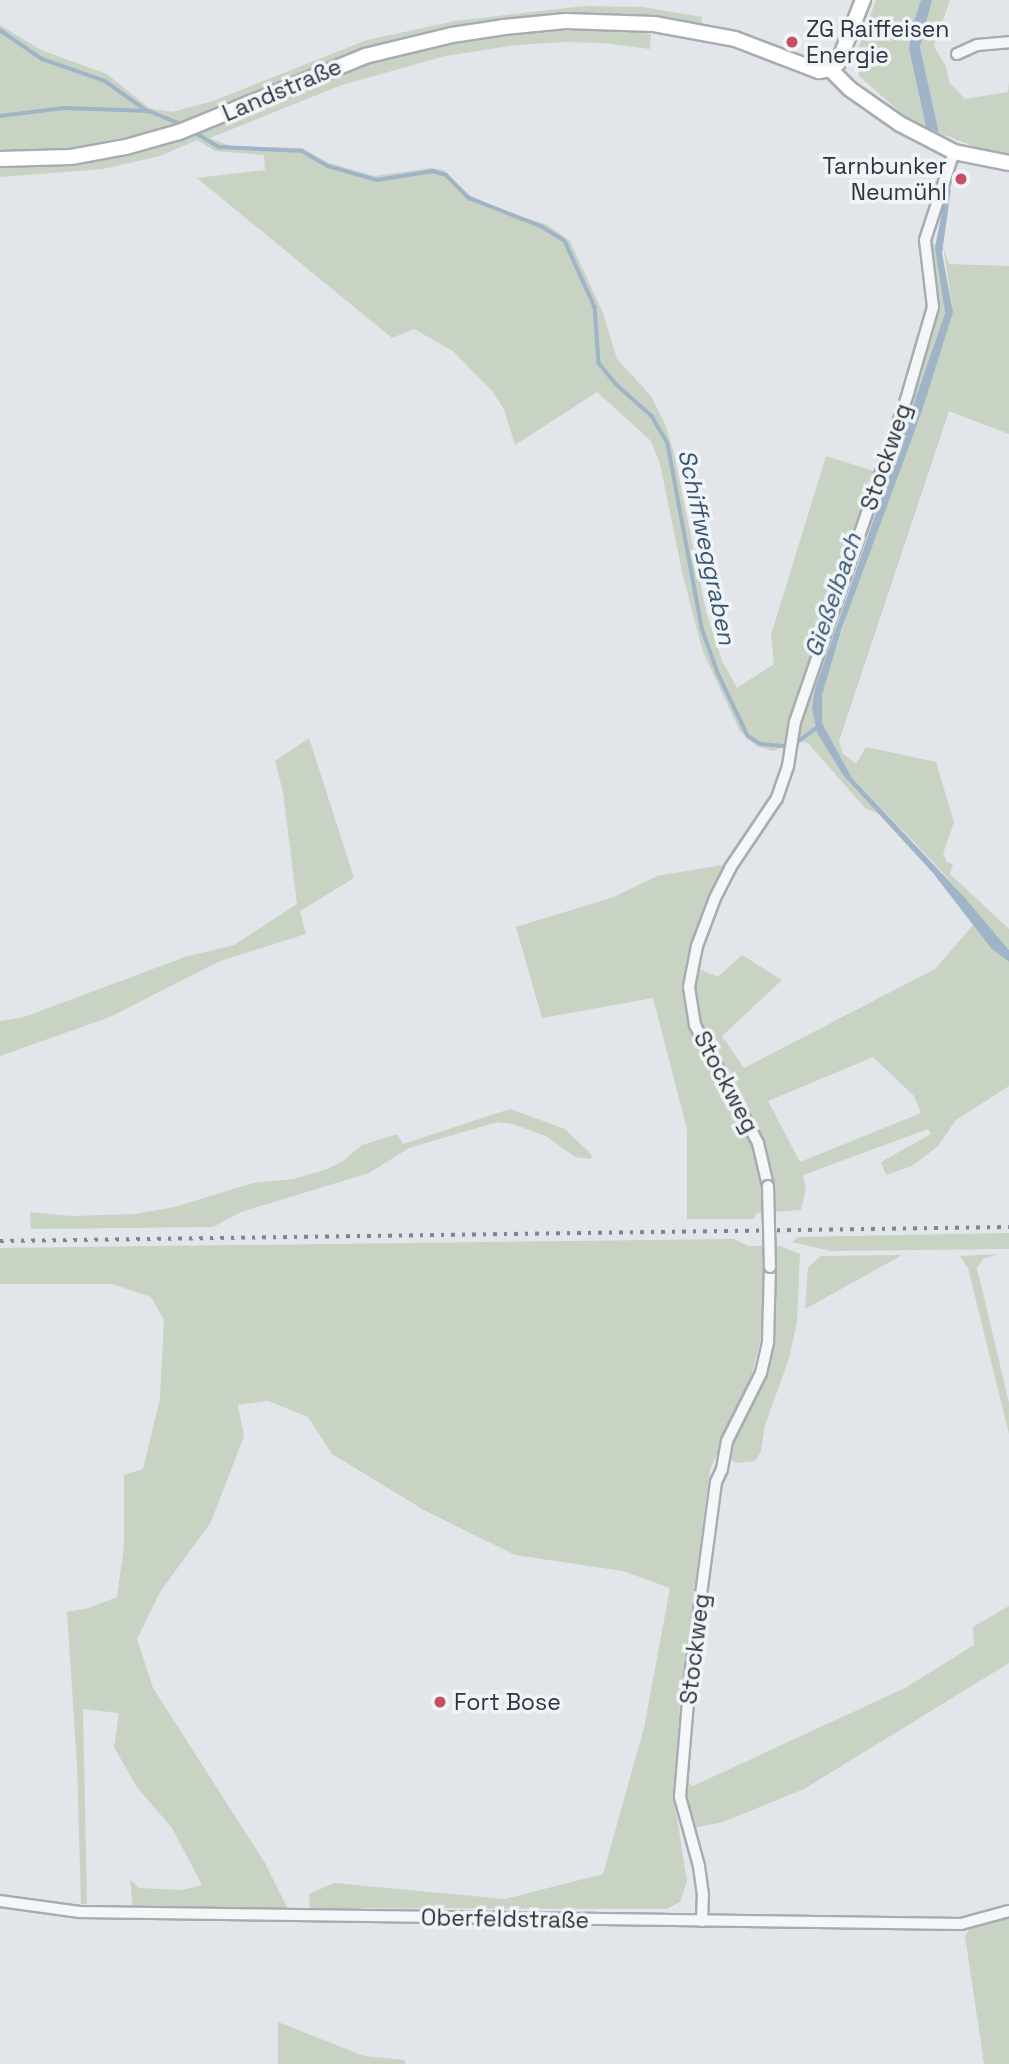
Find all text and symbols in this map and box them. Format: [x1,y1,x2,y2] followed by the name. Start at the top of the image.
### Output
[806,15,949,69] place label: ZG Raiffeisen Energie
[784,34,800,50] marker: ZG Raiffeisen Energie
[218,53,346,127] street label: Landstraße
[822,152,947,206] place label: Tarnbunker Neumühl
[953,171,969,187] marker: Tarnbunker Neumühl
[855,400,917,514] street label: Stockweg
[672,447,742,647] water label: Schiffweggraben
[798,529,868,661] water label: Gießelbach
[688,1026,764,1138] street label: Stockweg
[675,1592,715,1706] street label: Stockweg
[454,1688,561,1716] place label: Fort Bose
[432,1694,448,1710] marker: Fort Bose
[421,1904,589,1934] street label: Oberfeldstraße

